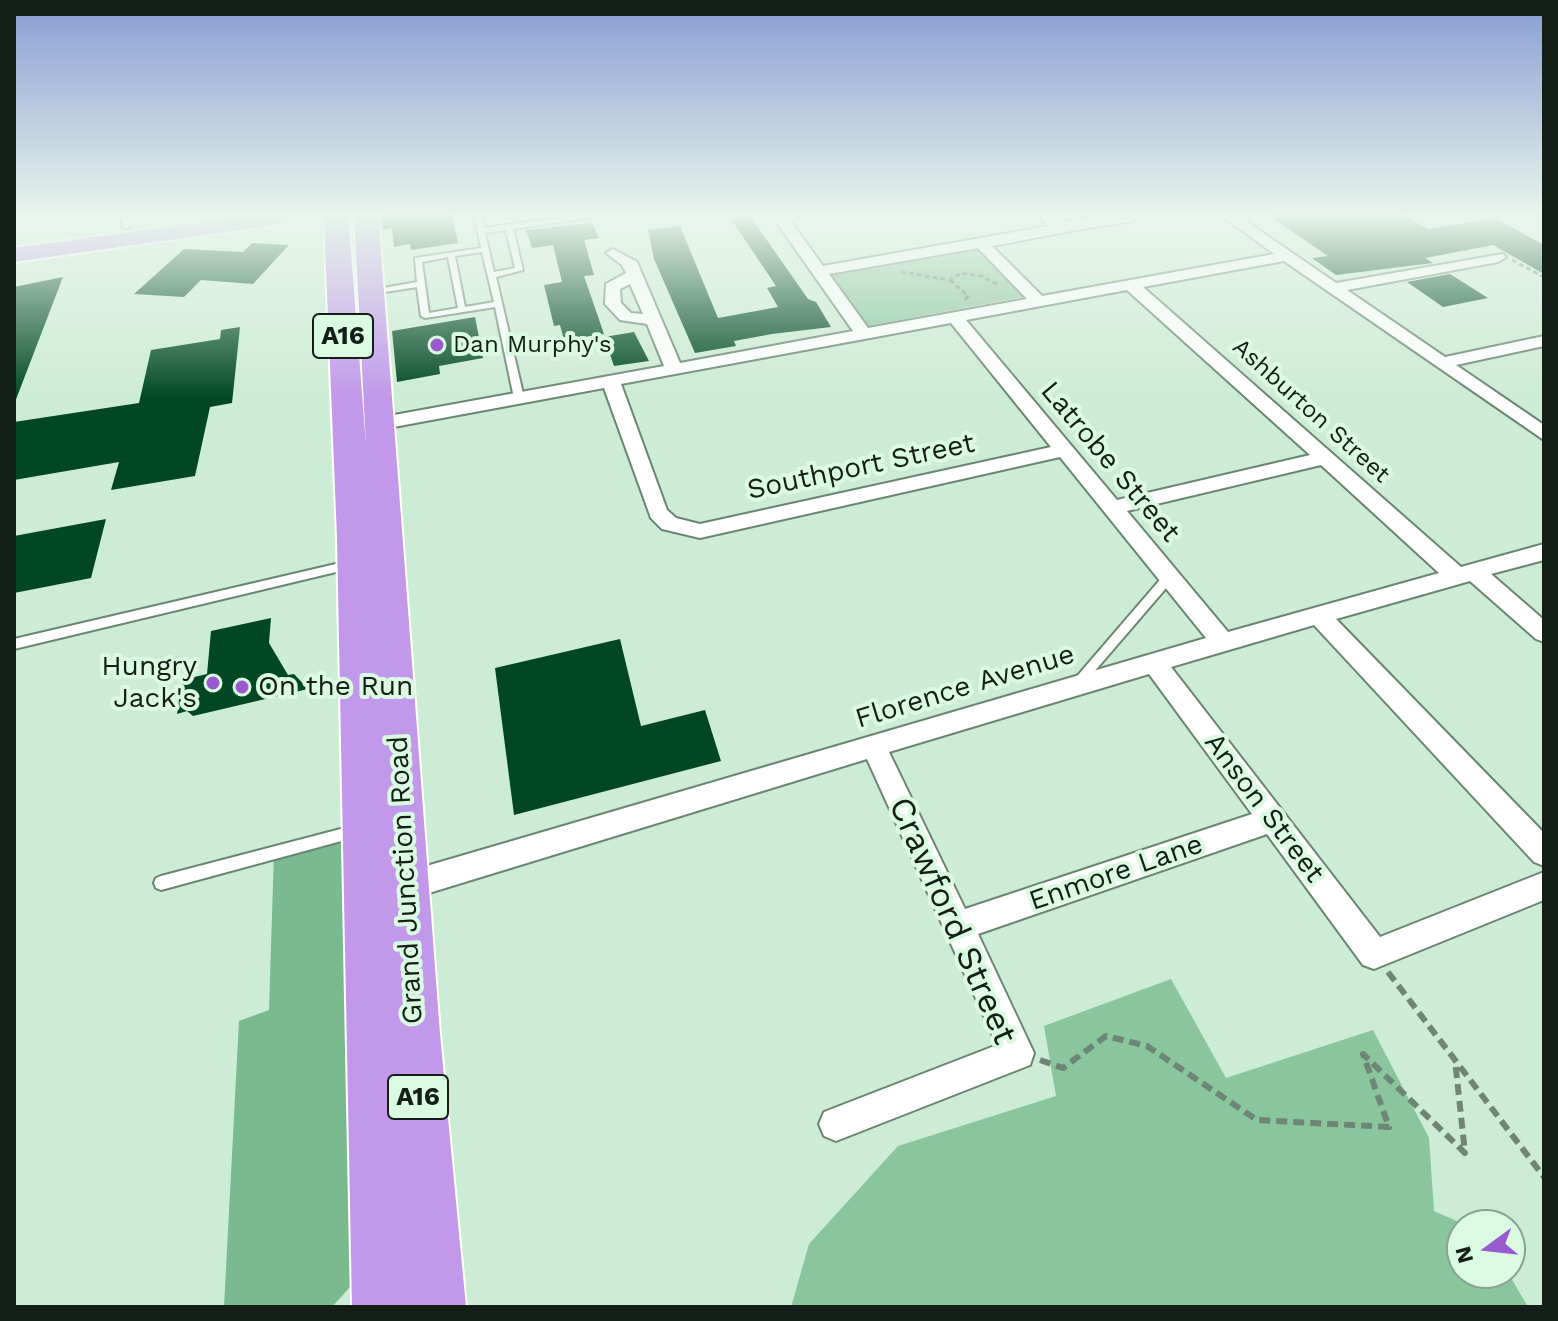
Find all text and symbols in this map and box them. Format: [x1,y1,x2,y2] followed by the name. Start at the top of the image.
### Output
[313,314,373,358] road number: A16
[453,331,612,359] place label: Dan Murphy's
[1226,333,1396,489] street label: Ashburton Street
[428,336,446,354] marker: Dan Murphy's
[1033,375,1187,549] street label: Latrobe Street
[744,426,978,508] street label: Southport Street
[851,638,1079,736] street label: Florence Avenue
[101,650,197,716] place label: Hungry Jack's
[258,670,413,704] place label: On the Run
[204,674,222,692] marker: Hungry Jack's
[233,678,251,696] marker: On the Run
[1197,727,1331,889] street label: Anson Street
[382,735,430,1025] street label: Grand Junction Road
[879,791,1025,1051] street label: Crawford Street
[1025,828,1207,918] street label: Enmore Lane
[388,1075,448,1119] road number: A16
[1446,1209,1526,1289] north arrow
[1450,1244,1478,1266] text: N

